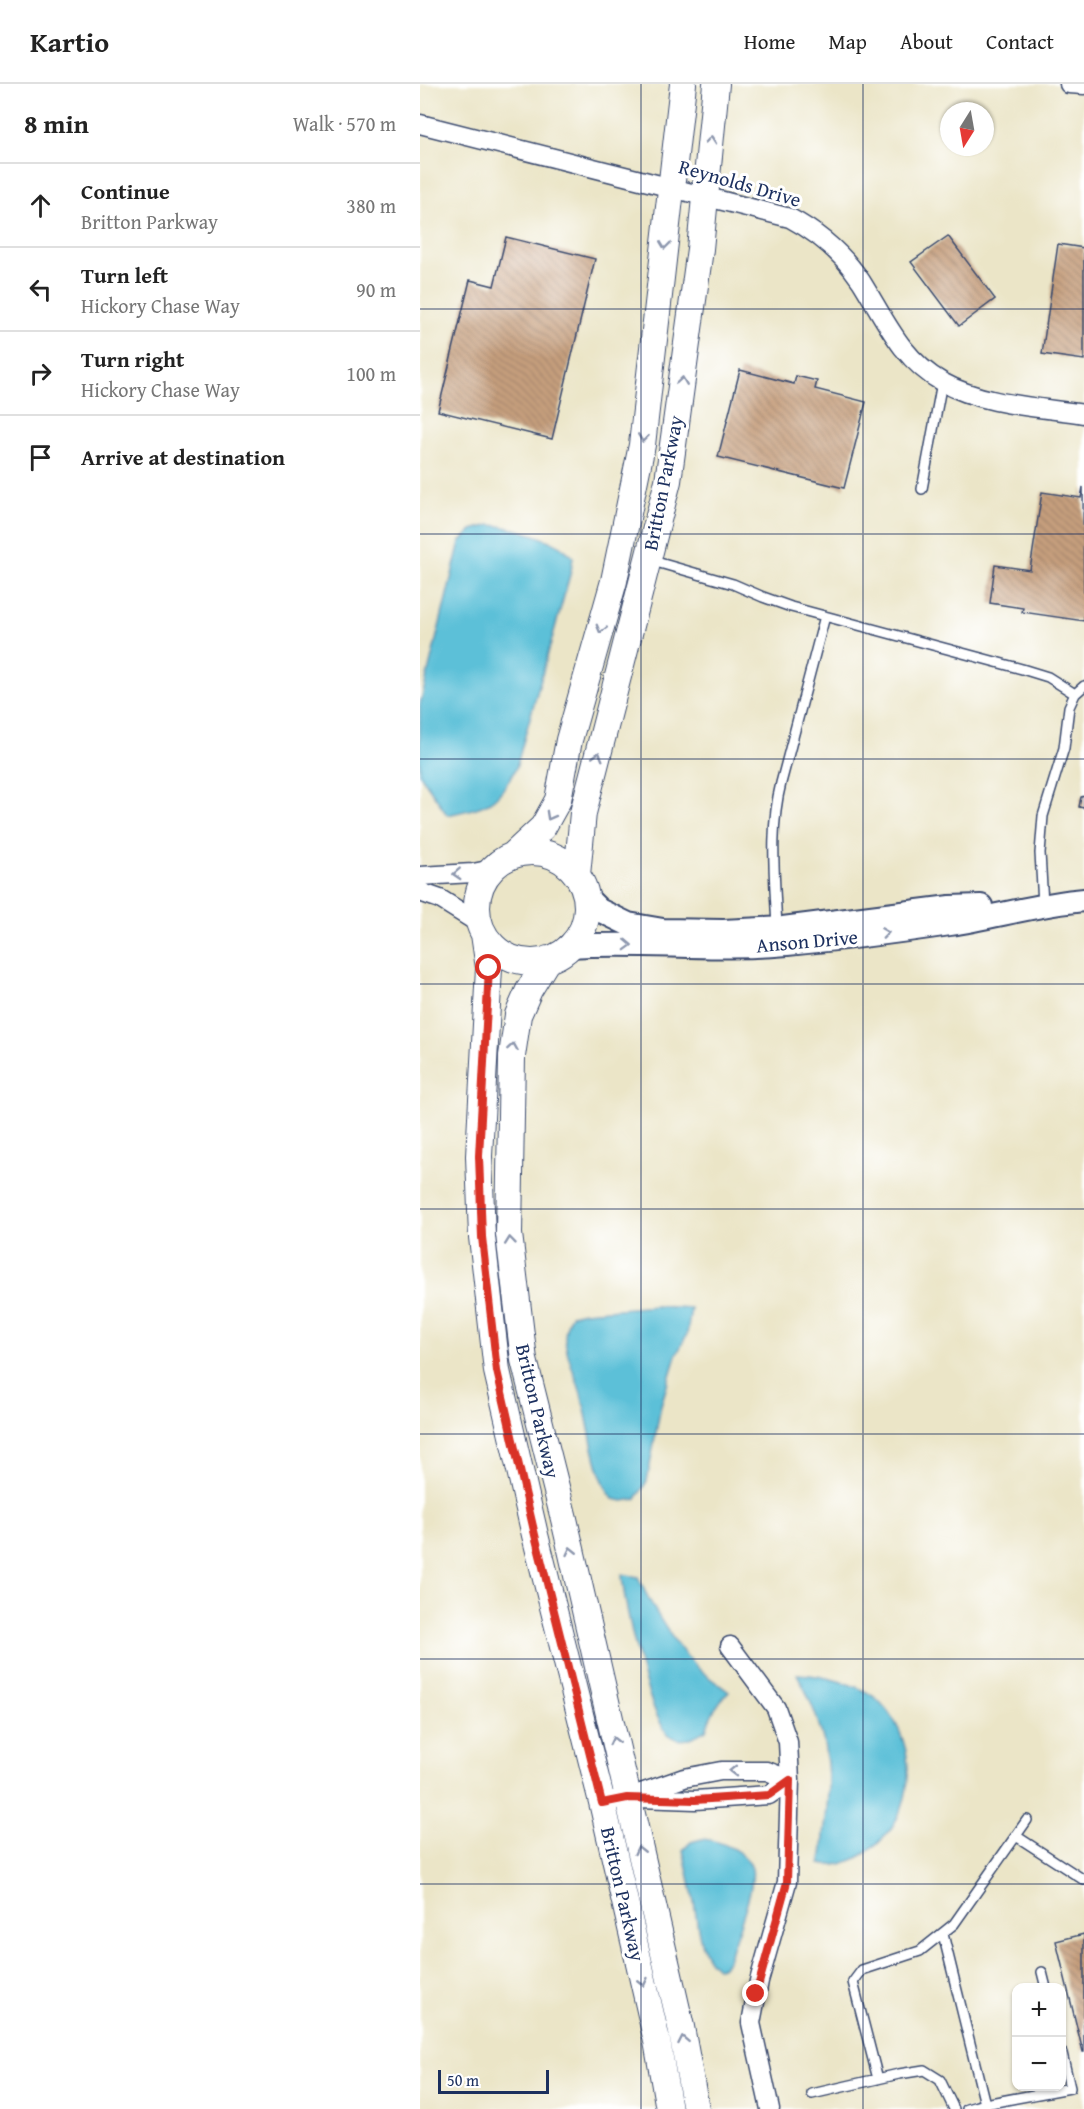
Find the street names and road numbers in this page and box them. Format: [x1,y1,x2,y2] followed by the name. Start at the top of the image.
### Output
[676,151,805,214] street label: Reynolds Drive
[635,413,690,553] street label: Britton Parkway
[755,922,859,959] street label: Anson Drive
[509,1341,568,1481] street label: Britton Parkway
[594,1824,653,1964] street label: Britton Parkway

